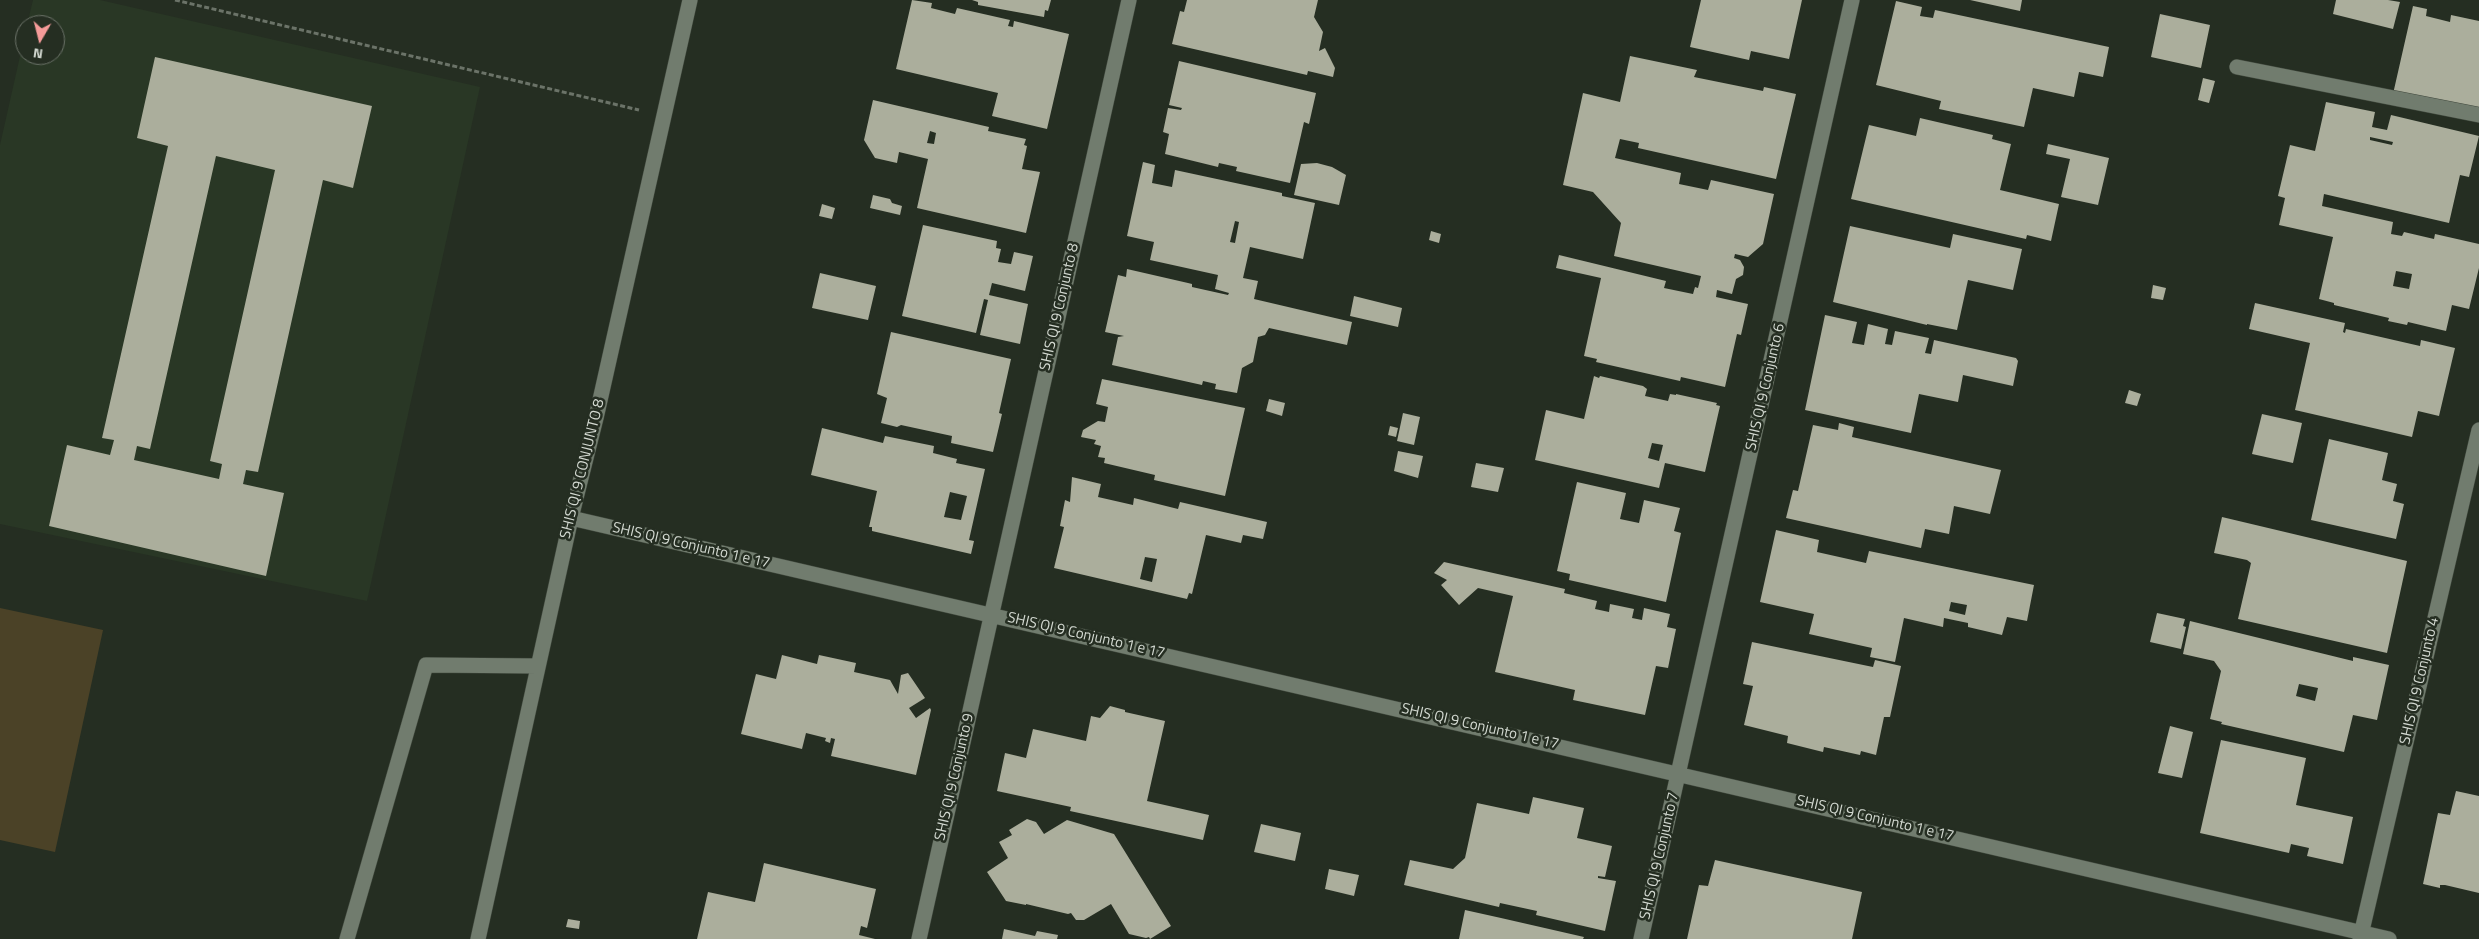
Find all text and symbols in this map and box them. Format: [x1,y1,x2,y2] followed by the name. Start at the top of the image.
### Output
[15,15,65,65] north arrow
[32,43,44,65] text: N
[1037,242,1083,372] street label: SHIS QI 9 Conjunto 8
[1743,322,1789,452] street label: SHIS QI 9 Conjunto 6
[557,397,609,541] street label: SHIS QI 9 CONJUNTO 8
[611,519,771,573] street label: SHIS QI 9 Conjunto 1 e 17
[1006,609,1166,663] street label: SHIS QI 9 Conjunto 1 e 17
[2397,616,2443,746] street label: SHIS QI 9 Conjunto 4
[1400,700,1560,754] street label: SHIS QI 9 Conjunto 1 e 17
[932,712,978,842] street label: SHIS QI 9 Conjunto 9
[1637,791,1683,921] street label: SHIS QI 9 Conjunto 7
[1795,792,1955,846] street label: SHIS QI 9 Conjunto 1 e 17

